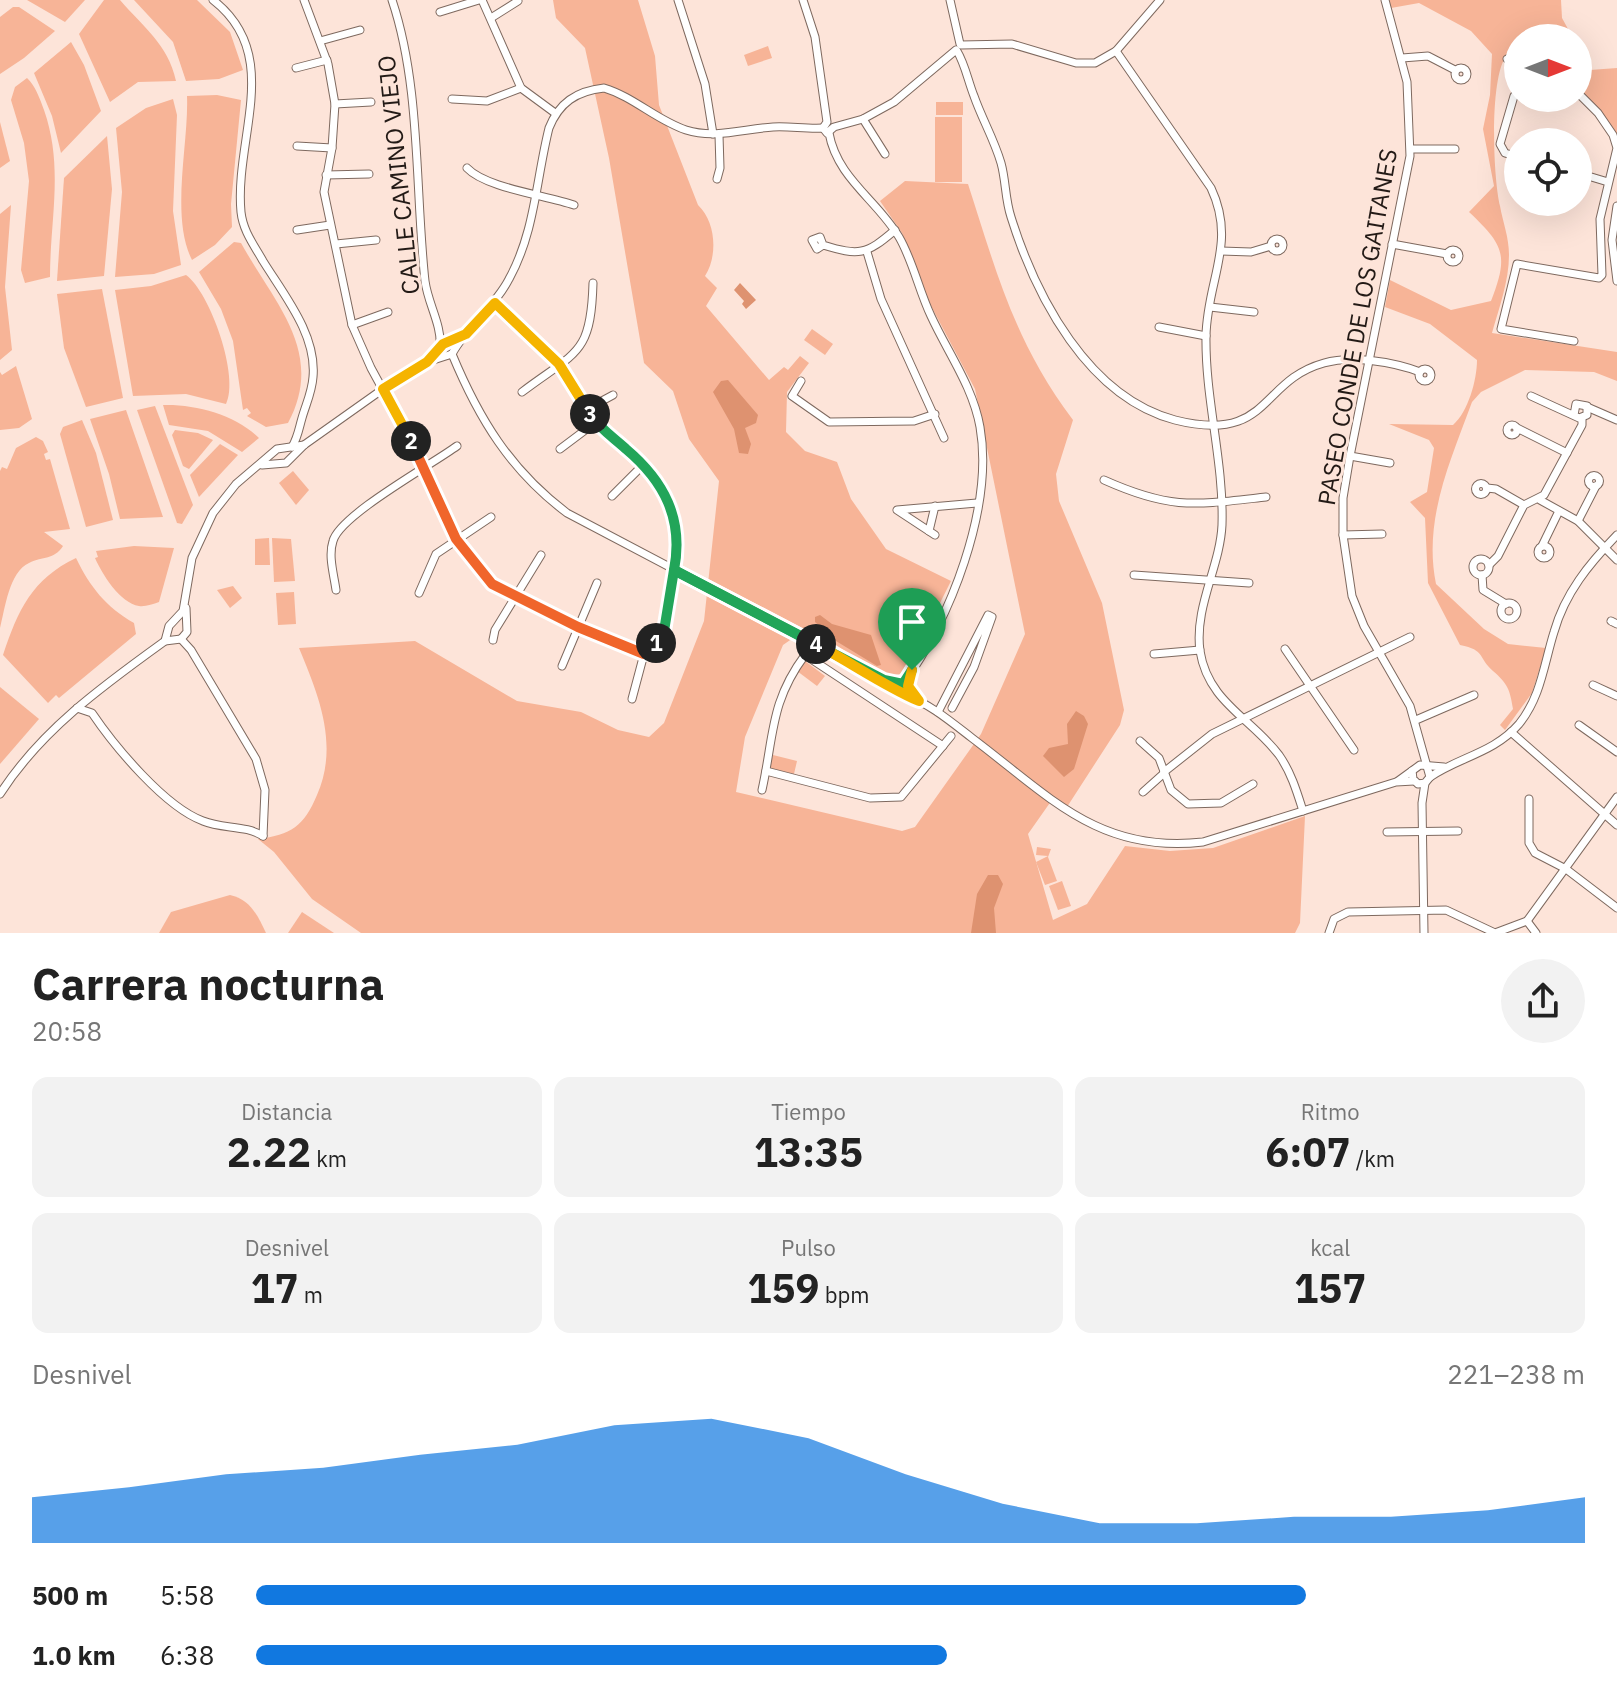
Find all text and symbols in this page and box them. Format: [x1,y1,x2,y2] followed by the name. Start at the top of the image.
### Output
[1504,24,1592,112] north arrow
[1504,24,1592,216] map controls
[370,54,426,296] street label: CALLE CAMINO VIEJO
[1504,128,1592,216] button: locate
[1310,146,1404,508] street label: PASEO CONDE DE LOS GAITANES
[570,394,610,434] pin: 3
[583,399,597,428] text: 3
[391,421,431,461] pin: 2
[404,426,418,455] text: 2
[878,588,946,670] pin
[890,600,934,644] icon: arrive
[636,623,676,663] pin: 1
[796,624,836,664] pin: 4
[649,628,663,657] text: 1
[809,629,823,658] text: 4
[32,955,384,1012] text: Carrera nocturna
[1501,959,1585,1043] button: share
[32,1014,102,1048] text: 20:58
[241,1097,332,1126] text: Distancia
[771,1097,846,1126] text: Tiempo
[1301,1097,1360,1126] text: Ritmo
[227,1126,311,1178] text: 2.22
[754,1126,863,1178] text: 13:35
[1265,1126,1351,1178] text: 6:07
[311,1144,347,1173] text: km
[1351,1144,1395,1173] text: /km
[245,1233,329,1262] text: Desnivel
[781,1233,836,1262] text: Pulso
[1310,1233,1350,1262] text: kcal
[251,1262,299,1314] text: 17
[748,1262,820,1314] text: 159
[1294,1262,1366,1314] text: 157
[299,1280,323,1309] text: m
[820,1280,869,1309] text: bpm
[32,1357,132,1391] text: Desnivel
[1447,1357,1585,1391] text: 221–238 m
[32,1578,108,1612] text: 500 m
[160,1578,214,1612] text: 5:58
[32,1638,116,1672] text: 1.0 km
[160,1638,214,1672] text: 6:38

